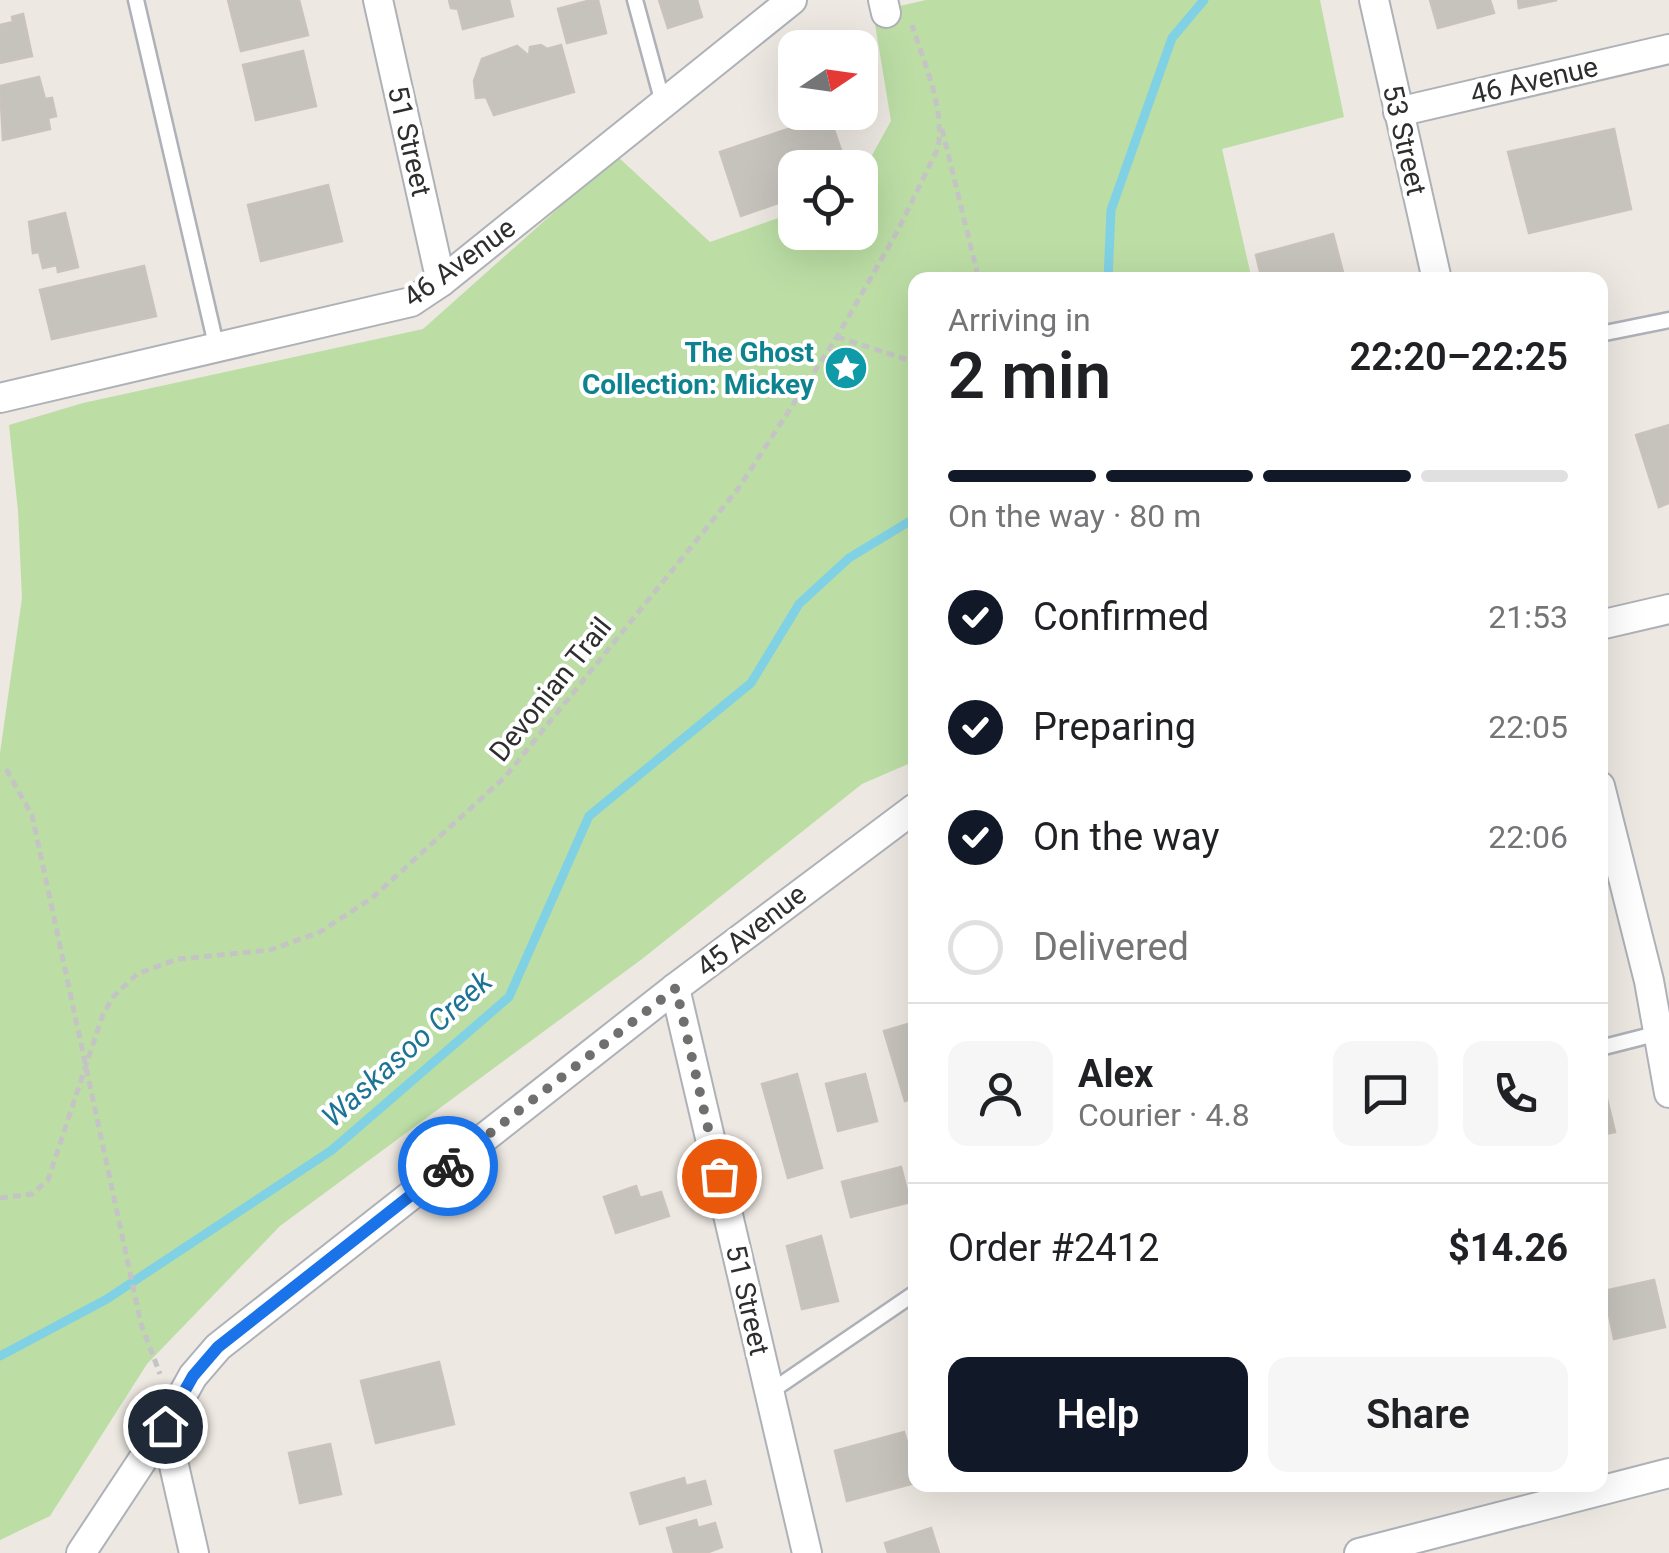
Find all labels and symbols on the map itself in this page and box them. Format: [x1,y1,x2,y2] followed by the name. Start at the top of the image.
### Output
[778,30,878,130] north arrow
[1467,50,1601,111] street label: 46 Avenue
[1376,82,1433,199] street label: 53 Street
[381,83,438,200] street label: 51 Street
[397,211,522,314] street label: 46 Avenue
[582,336,815,401] place label: The Ghost Collection: Mickey
[823,345,869,391] place icon: The Ghost Collection: Mickey
[482,611,618,768] street label: Devonian Trail
[690,877,813,983] street label: 45 Avenue
[315,962,500,1134] water label: Waskasoo Creek
[398,1116,498,1216] courier
[677,1134,762,1219] pin
[719,1242,776,1359] street label: 51 Street
[123,1384,208,1469] pin

